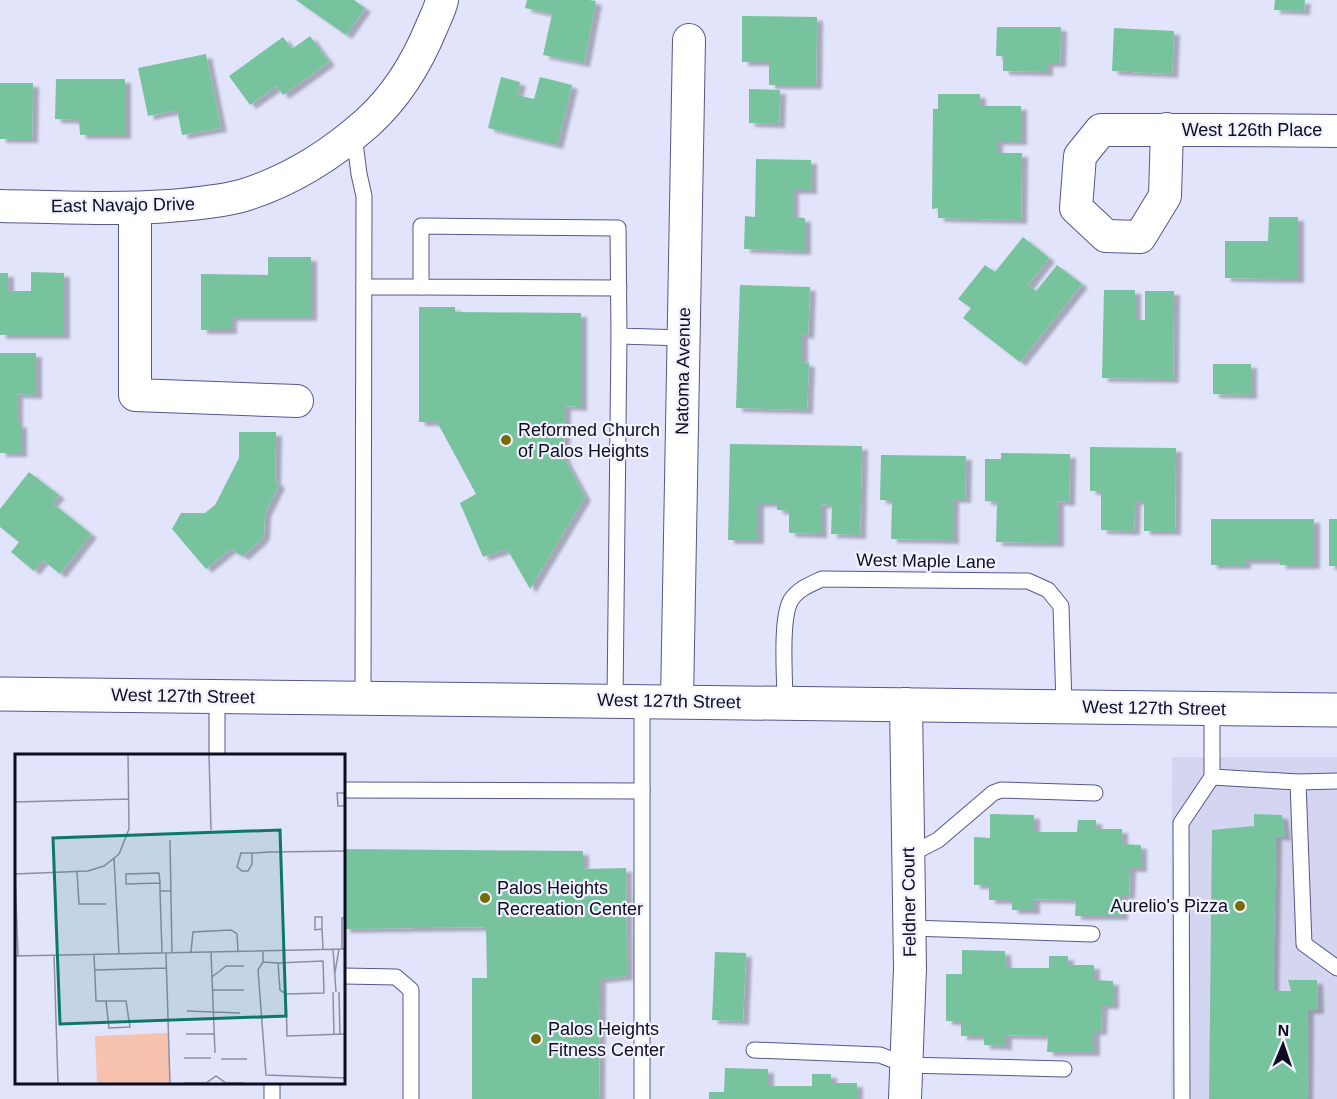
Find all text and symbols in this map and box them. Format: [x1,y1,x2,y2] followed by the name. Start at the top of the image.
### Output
[1182,120,1322,140] street label: West 126th Place
[51,194,195,216] street label: East Navajo Drive
[672,307,694,435] street label: Natoma Avenue
[518,420,660,461] place label: Reformed Church of Palos Heights
[499,433,513,447] marker: Reformed Church of Palos Heights
[856,550,996,572] street label: West Maple Lane
[111,685,255,707] street label: West 127th Street
[597,690,741,712] street label: West 127th Street
[1082,697,1226,719] street label: West 127th Street
[15,754,345,1084] inset map
[898,847,920,957] street label: Feldner Court
[497,878,643,919] place label: Palos Heights Recreation Center
[478,891,492,905] marker: Palos Heights Recreation Center
[1111,896,1229,916] place label: Aurelio's Pizza
[1233,899,1247,913] marker: Aurelio's Pizza
[1253,1015,1313,1075] north arrow
[548,1019,665,1060] place label: Palos Heights Fitness Center
[1277,1022,1290,1039] text: N
[529,1032,543,1046] marker: Palos Heights Fitness Center

